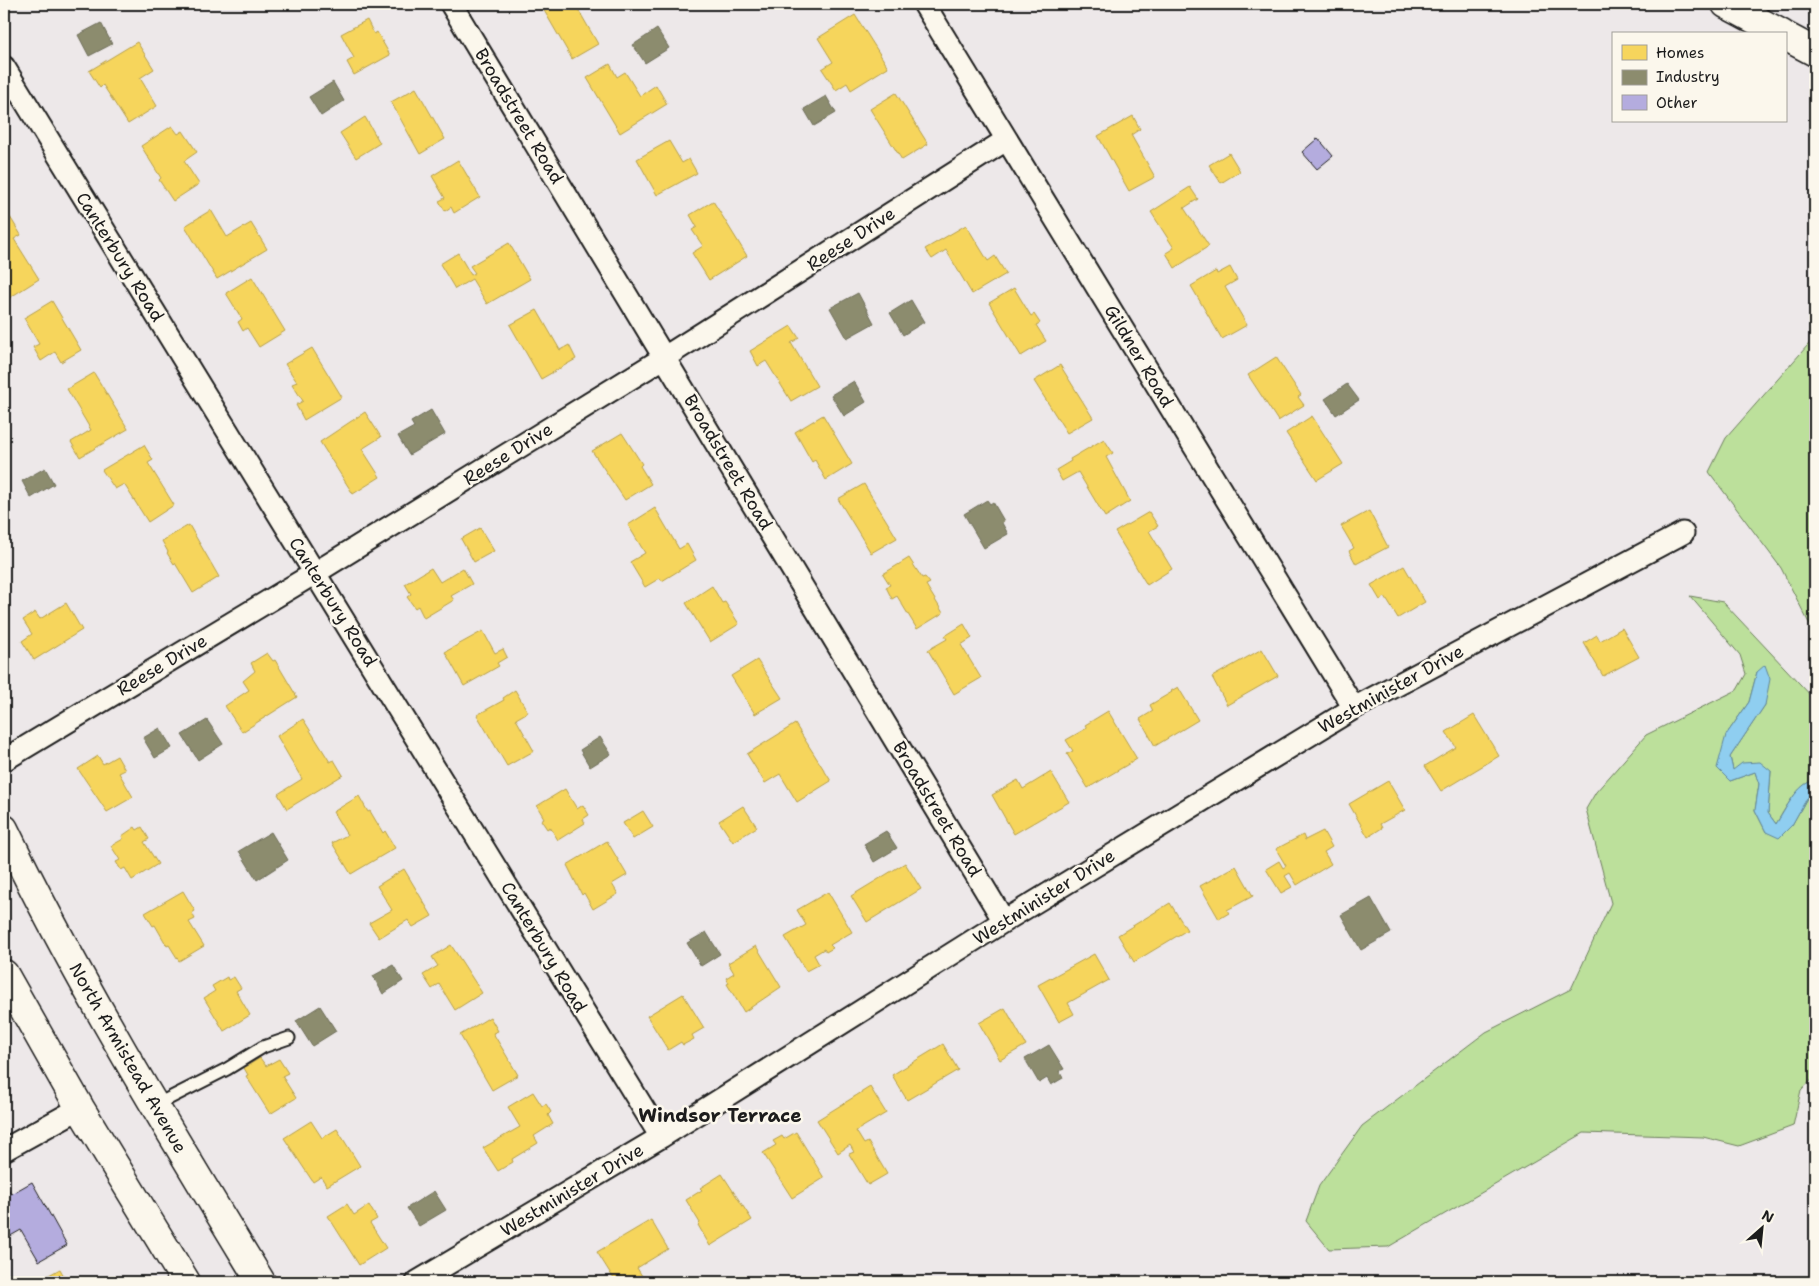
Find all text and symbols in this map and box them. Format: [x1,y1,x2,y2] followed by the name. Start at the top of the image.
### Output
[1612,32,1786,122] legend
[1656,43,1704,63] text: Homes
[469,44,569,188] street label: Broadstreet Road
[1656,67,1720,87] text: Industry
[1656,93,1698,113] text: Other
[70,188,170,326] street label: Canterbury Road
[802,201,900,277] street label: Reese Drive
[1099,300,1179,412] street label: Gildner Road
[678,390,778,534] street label: Broadstreet Road
[459,417,557,491] street label: Reese Drive
[283,533,383,671] street label: Canterbury Road
[113,629,211,701] street label: Reese Drive
[1314,639,1468,739] street label: Westminister Drive
[887,737,987,881] street label: Broadstreet Road
[969,844,1119,950] street label: Westminister Drive
[495,877,593,1017] street label: Canterbury Road
[64,958,192,1158] street label: North Armistead Avenue
[638,1103,802,1128] district label: Windsor Terrace
[496,1138,648,1242] street label: Westminister Drive
[1736,1204,1786,1254] north arrow
[1759,1206,1777,1227] text: N

